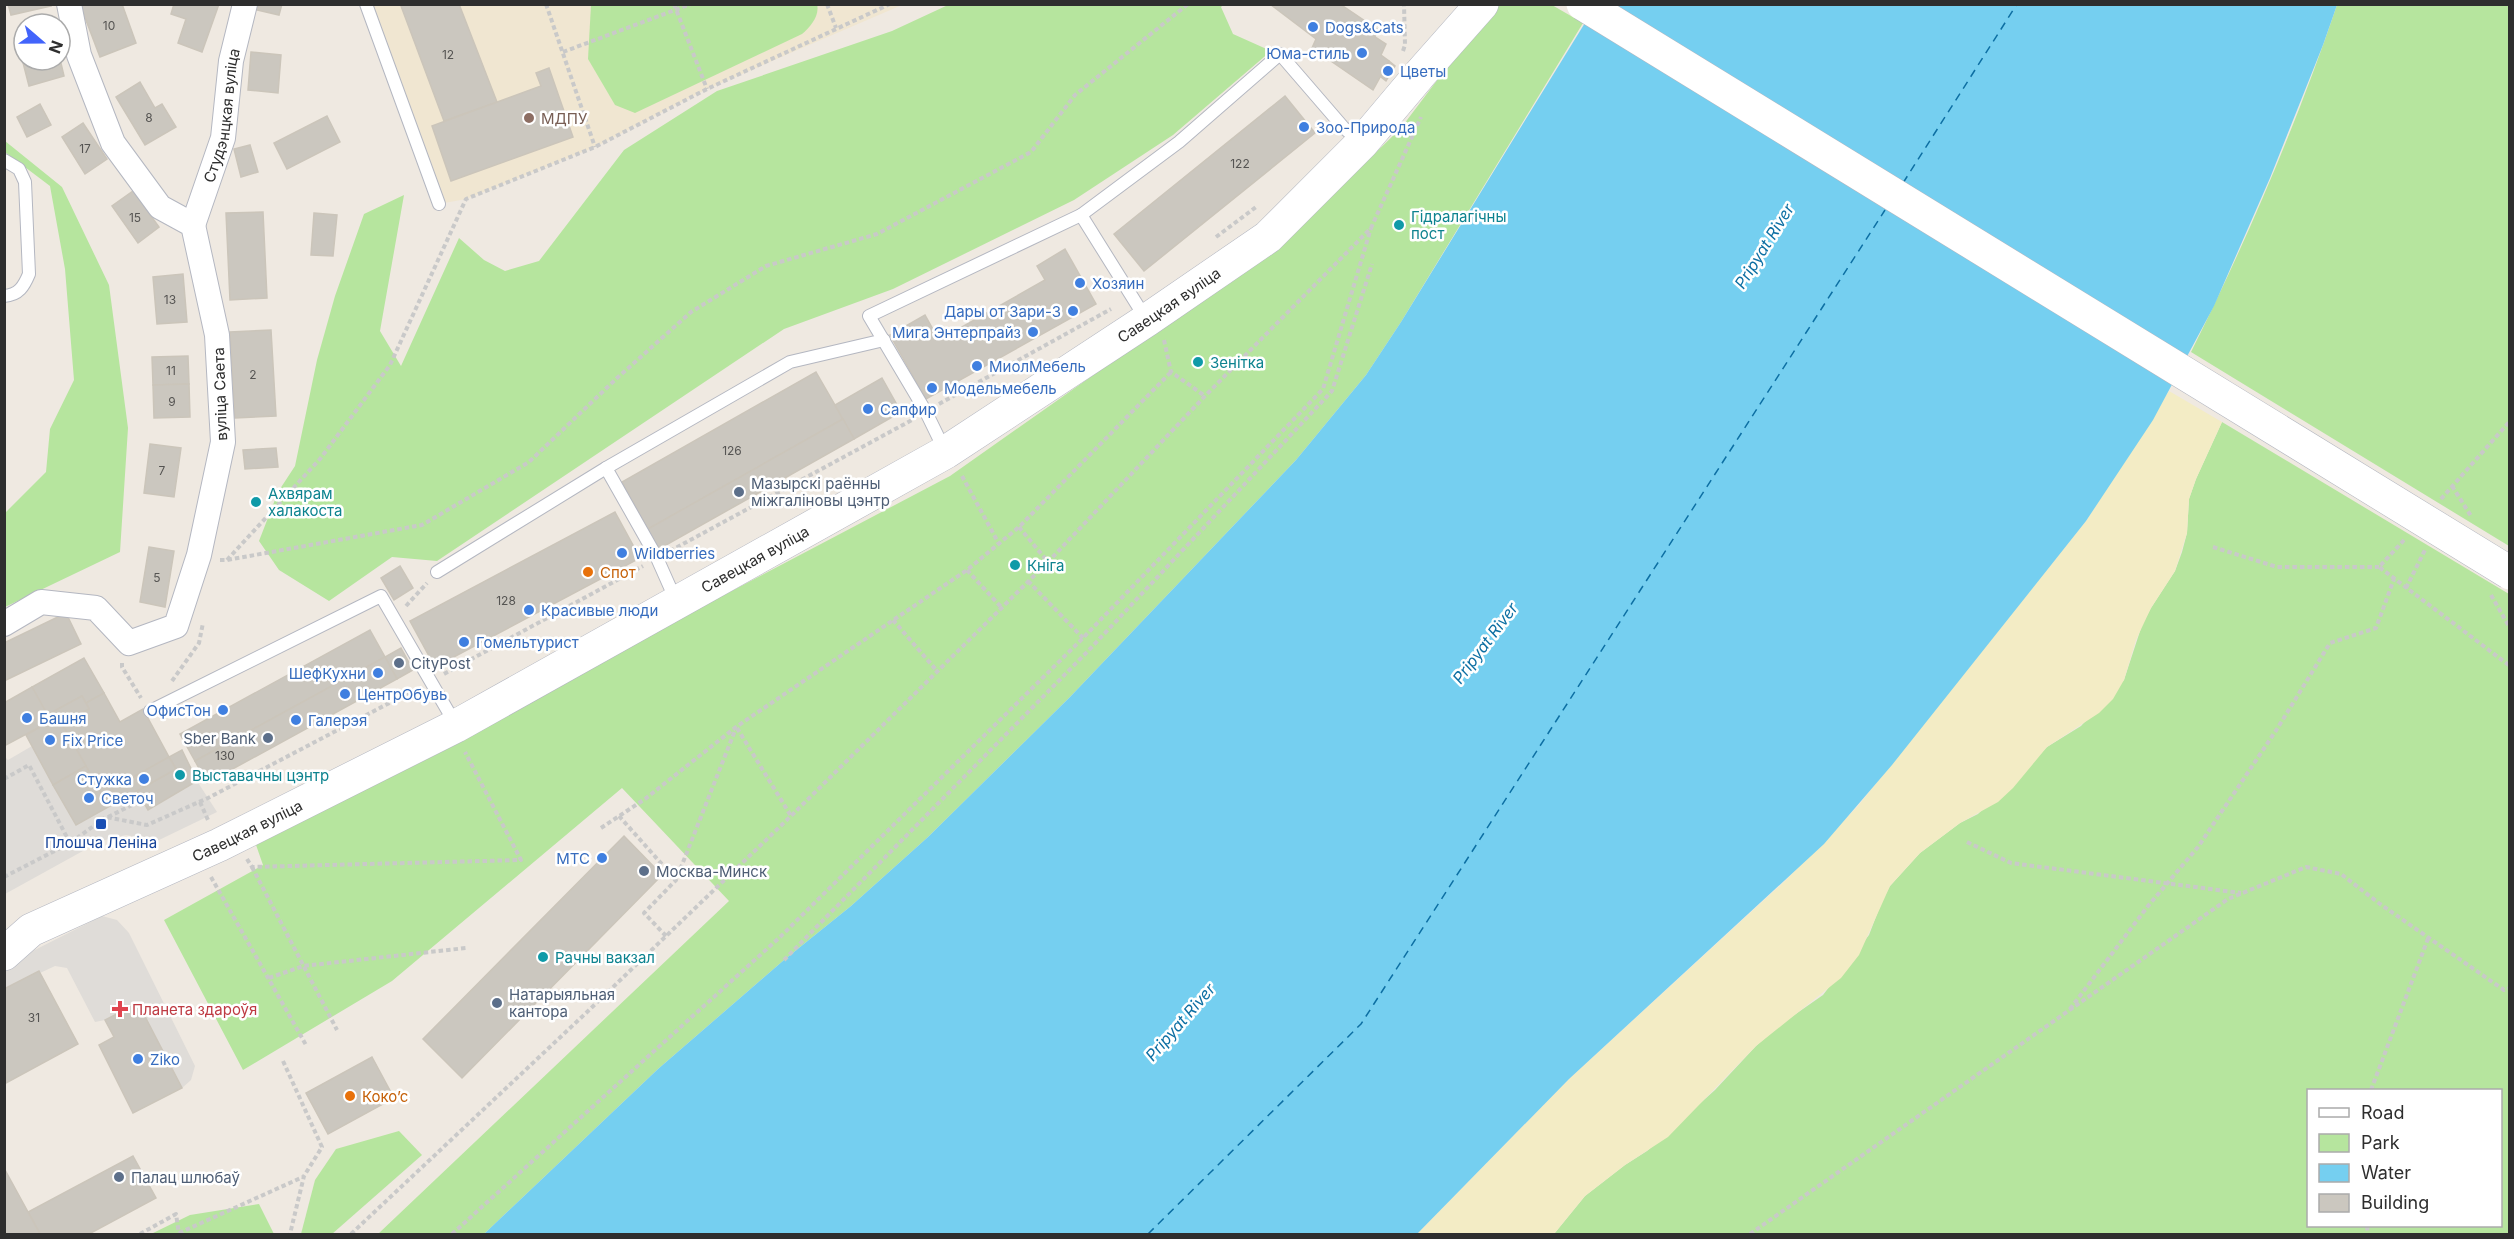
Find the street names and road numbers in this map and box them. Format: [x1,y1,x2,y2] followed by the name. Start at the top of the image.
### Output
[199,46,243,185] street label: Студэнцкая вуліца
[1113,263,1224,347] street label: Савецкая вуліца
[209,347,231,441] street label: вуліца Саета
[698,521,812,597] street label: Савецкая вуліца
[189,795,305,866] street label: Савецкая вуліца

